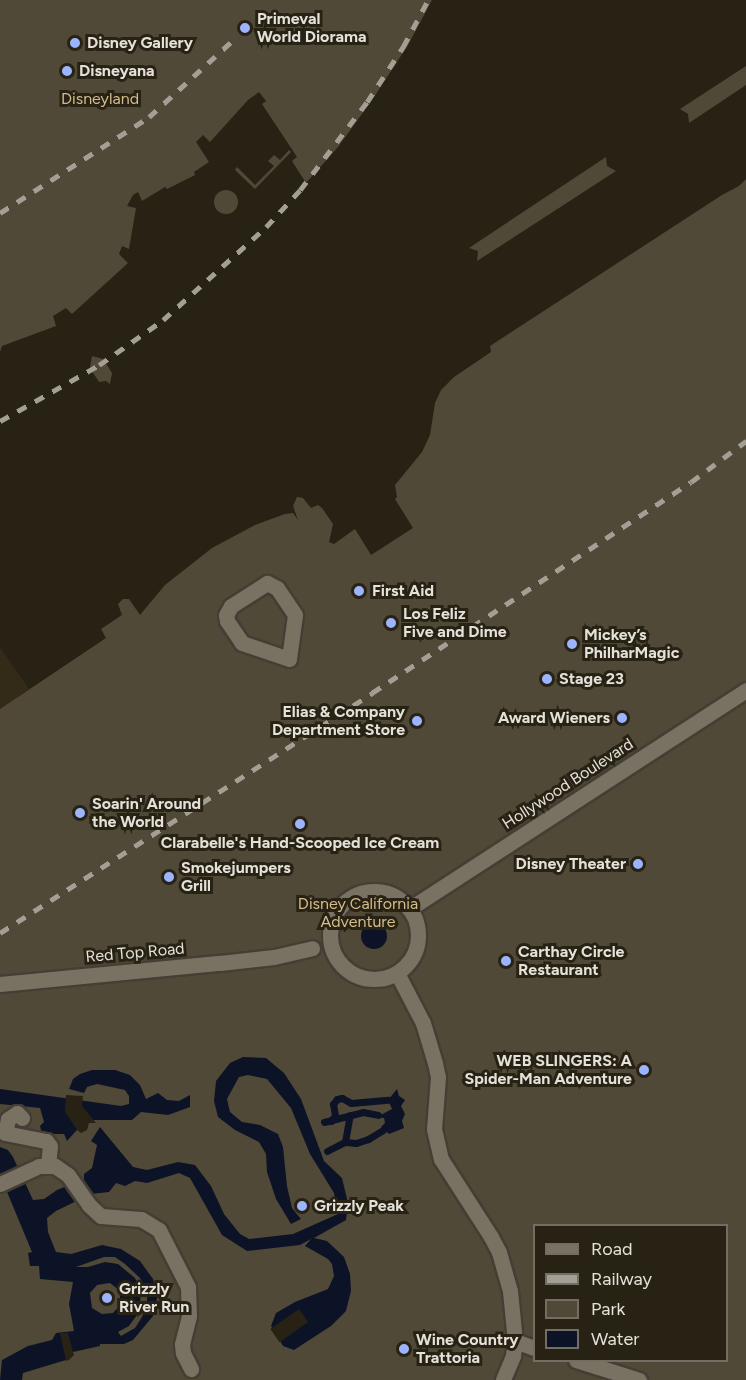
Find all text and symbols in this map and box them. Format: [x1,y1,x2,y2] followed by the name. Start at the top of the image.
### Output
[257,9,366,47] place label: Primeval World Diorama
[238,21,252,35] marker: Primeval World Diorama
[87,33,193,53] place label: Disney Gallery
[68,36,82,50] marker: Disney Gallery
[79,61,155,81] place label: Disneyana
[60,64,74,78] marker: Disneyana
[61,89,139,109] park label: Disneyland
[372,581,434,601] place label: First Aid
[350,582,368,600] marker: First Aid
[403,604,507,642] place label: Los Feliz Five and Dime
[384,616,398,630] marker: Los Feliz Five and Dime
[584,625,679,663] place label: Mickey’s PhilharMagic
[565,637,579,651] marker: Mickey’s PhilharMagic
[559,669,624,689] place label: Stage 23
[540,672,554,686] marker: Stage 23
[272,702,405,740] place label: Elias & Company Department Store
[498,708,610,728] place label: Award Wieners
[615,711,629,725] marker: Award Wieners
[410,714,424,728] marker: Elias & Company Department Store
[499,735,637,833] street label: Hollywood Boulevard
[92,794,201,832] place label: Soarin' Around the World
[73,806,87,820] marker: Soarin' Around the World
[293,817,307,831] marker: Clarabelle's Hand-Scooped Ice Cream
[161,833,439,853] place label: Clarabelle's Hand-Scooped Ice Cream
[515,854,626,874] place label: Disney Theater
[631,857,645,871] marker: Disney Theater
[181,858,291,896] place label: Smokejumpers Grill
[162,870,176,884] marker: Smokejumpers Grill
[298,894,418,932] park label: Disney California Adventure
[85,939,185,967] street label: Red Top Road
[518,942,624,980] place label: Carthay Circle Restaurant
[499,954,513,968] marker: Carthay Circle Restaurant
[465,1051,632,1089] place label: WEB SLINGERS: A Spider-Man Adventure
[637,1063,651,1077] marker: WEB SLINGERS: A Spider-Man Adventure
[314,1196,404,1216] place label: Grizzly Peak
[295,1199,309,1213] marker: Grizzly Peak
[533,1224,728,1362] legend
[591,1238,632,1260] text: Road
[591,1268,652,1290] text: Railway
[119,1279,189,1317] place label: Grizzly River Run
[100,1291,114,1305] marker: Grizzly River Run
[591,1298,625,1320] text: Park
[591,1328,639,1350] text: Water
[416,1330,518,1368] place label: Wine Country Trattoria
[397,1342,411,1356] marker: Wine Country Trattoria

